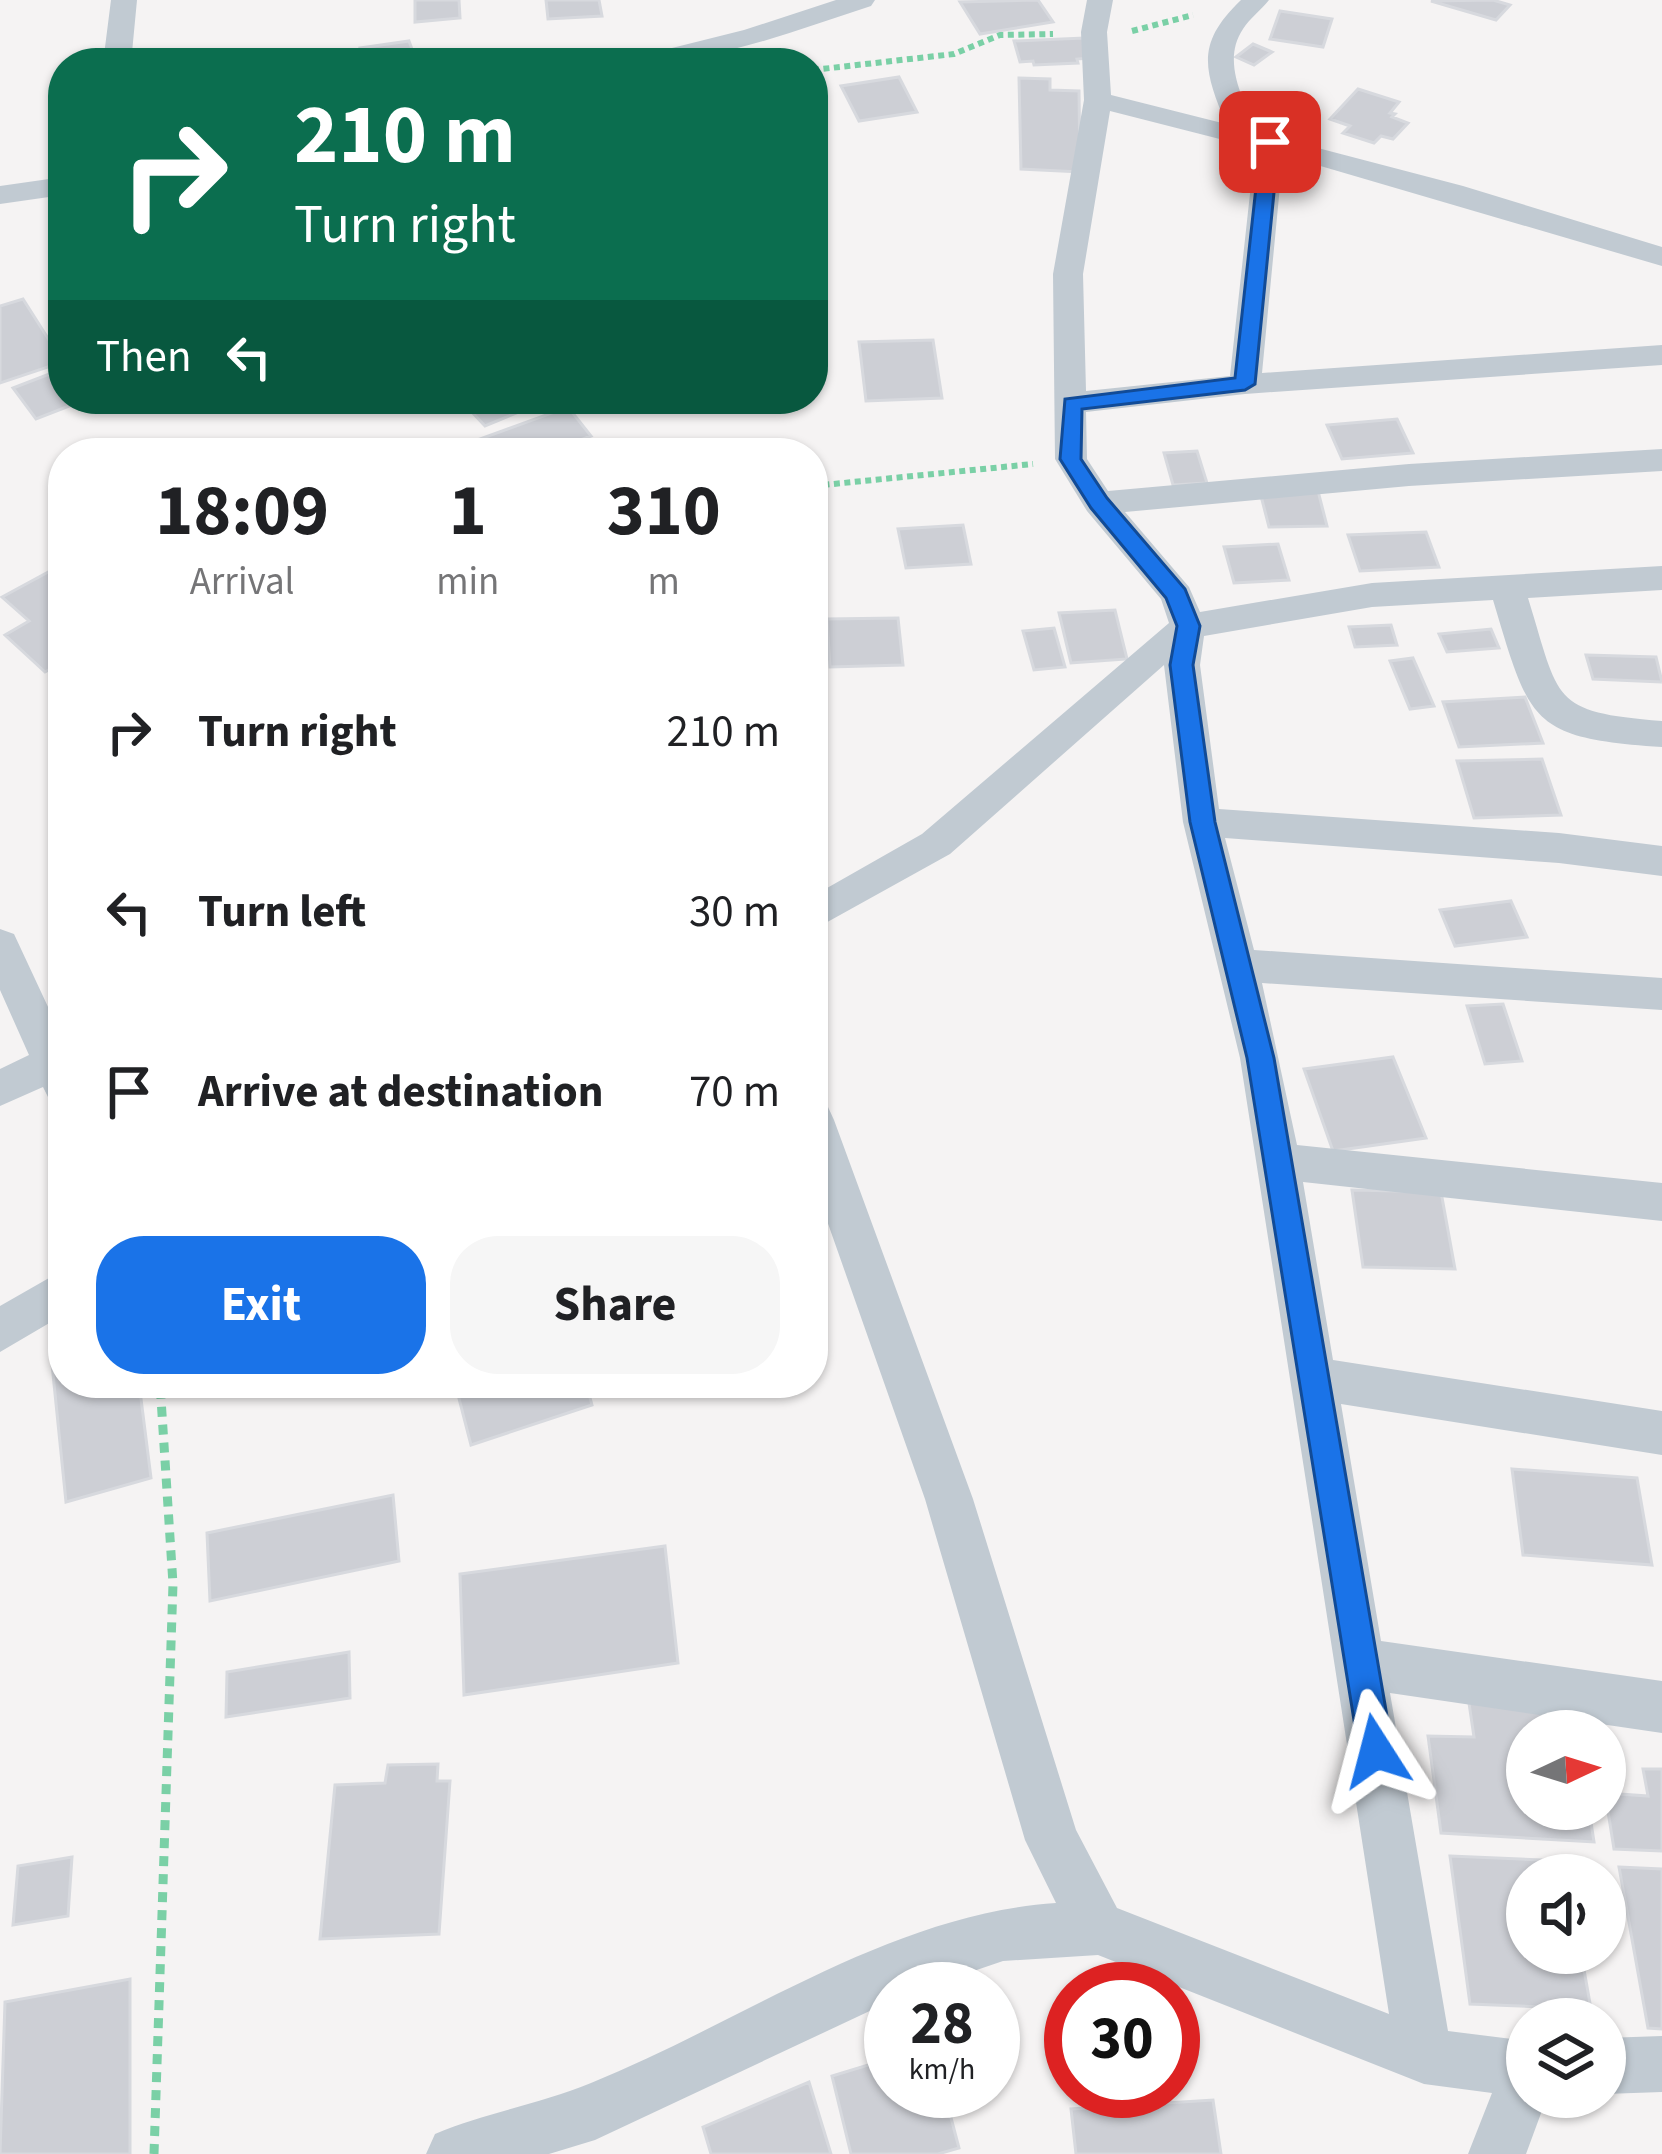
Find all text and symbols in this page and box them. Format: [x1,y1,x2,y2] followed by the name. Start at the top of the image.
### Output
[294,76,516,196] text: 210 m
[1219,91,1321,193] pin
[96,96,252,252] icon: right
[1237,109,1303,175] icon: arrive
[294,187,516,264] text: Turn right
[216,324,282,390] icon: left
[96,325,192,389] text: Then
[155,460,329,563] text: 18:09
[449,460,487,563] text: 1
[607,460,721,563] text: 310
[190,554,295,610] text: Arrival
[436,554,499,610] text: min
[648,554,680,610] text: m
[96,699,162,765] icon: right
[198,700,397,764] text: Turn right
[667,700,780,764] text: 210 m
[96,879,162,945] icon: left
[198,880,366,944] text: Turn left
[689,880,780,944] text: 30 m
[96,1059,162,1125] icon: arrive
[198,1060,603,1124] text: Arrive at destination
[689,1060,780,1124] text: 70 m
[96,1236,426,1374] button: Exit
[450,1236,780,1374] button: Share
[1313,1688,1439,1814] position arrow
[1506,1710,1626,1830] north arrow
[1506,1710,1626,2118] map controls
[1506,1854,1626,1974] button: sound
[1044,1962,1200,2118] speed limit sign: 30
[910,1982,974,2067] text: 28
[1506,1998,1626,2118] button: layers
[909,2048,975,2091] text: km/h

